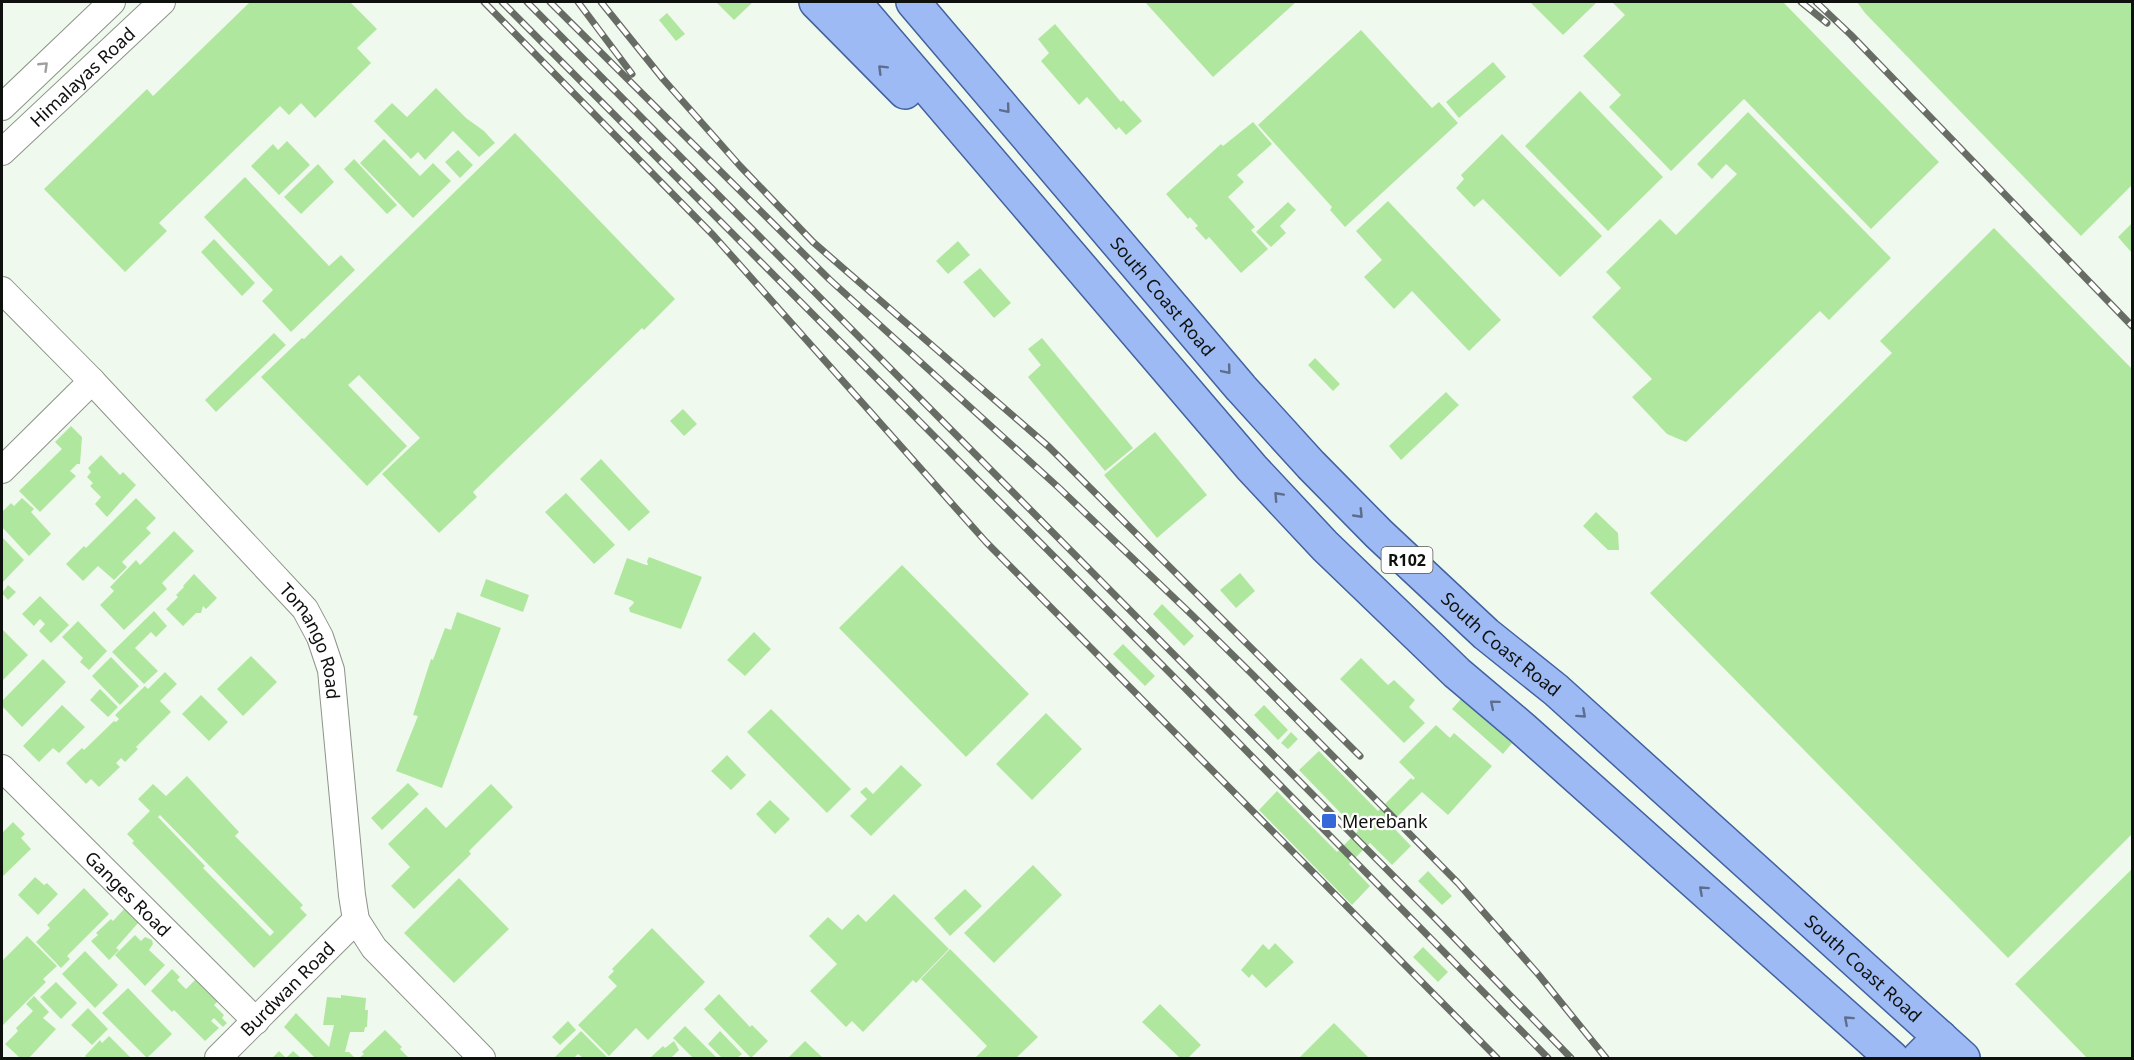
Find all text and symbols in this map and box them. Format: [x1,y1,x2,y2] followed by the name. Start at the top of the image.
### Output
[25,22,140,132] street label: Himalayas Road
[37,63,48,74] one-way arrow
[878,65,889,75] one-way arrow
[999,102,1010,113] one-way arrow
[1105,231,1221,361] street label: South Coast Road
[1219,364,1230,375] one-way arrow
[1275,492,1286,503] one-way arrow
[1351,506,1362,517] one-way arrow
[1382,547,1432,573] road number: R102
[275,578,346,700] street label: Tomango Road
[1436,586,1566,701] street label: South Coast Road
[1490,700,1501,711] one-way arrow
[1575,707,1586,718] one-way arrow
[1342,809,1428,833] place label: Merebank
[1320,812,1338,830] marker: Merebank
[80,846,176,942] street label: Ganges Road
[1699,886,1709,897] one-way arrow
[1800,909,1927,1027] street label: South Coast Road
[235,936,340,1041] street label: Burdwan Road
[1844,1016,1855,1027] one-way arrow

